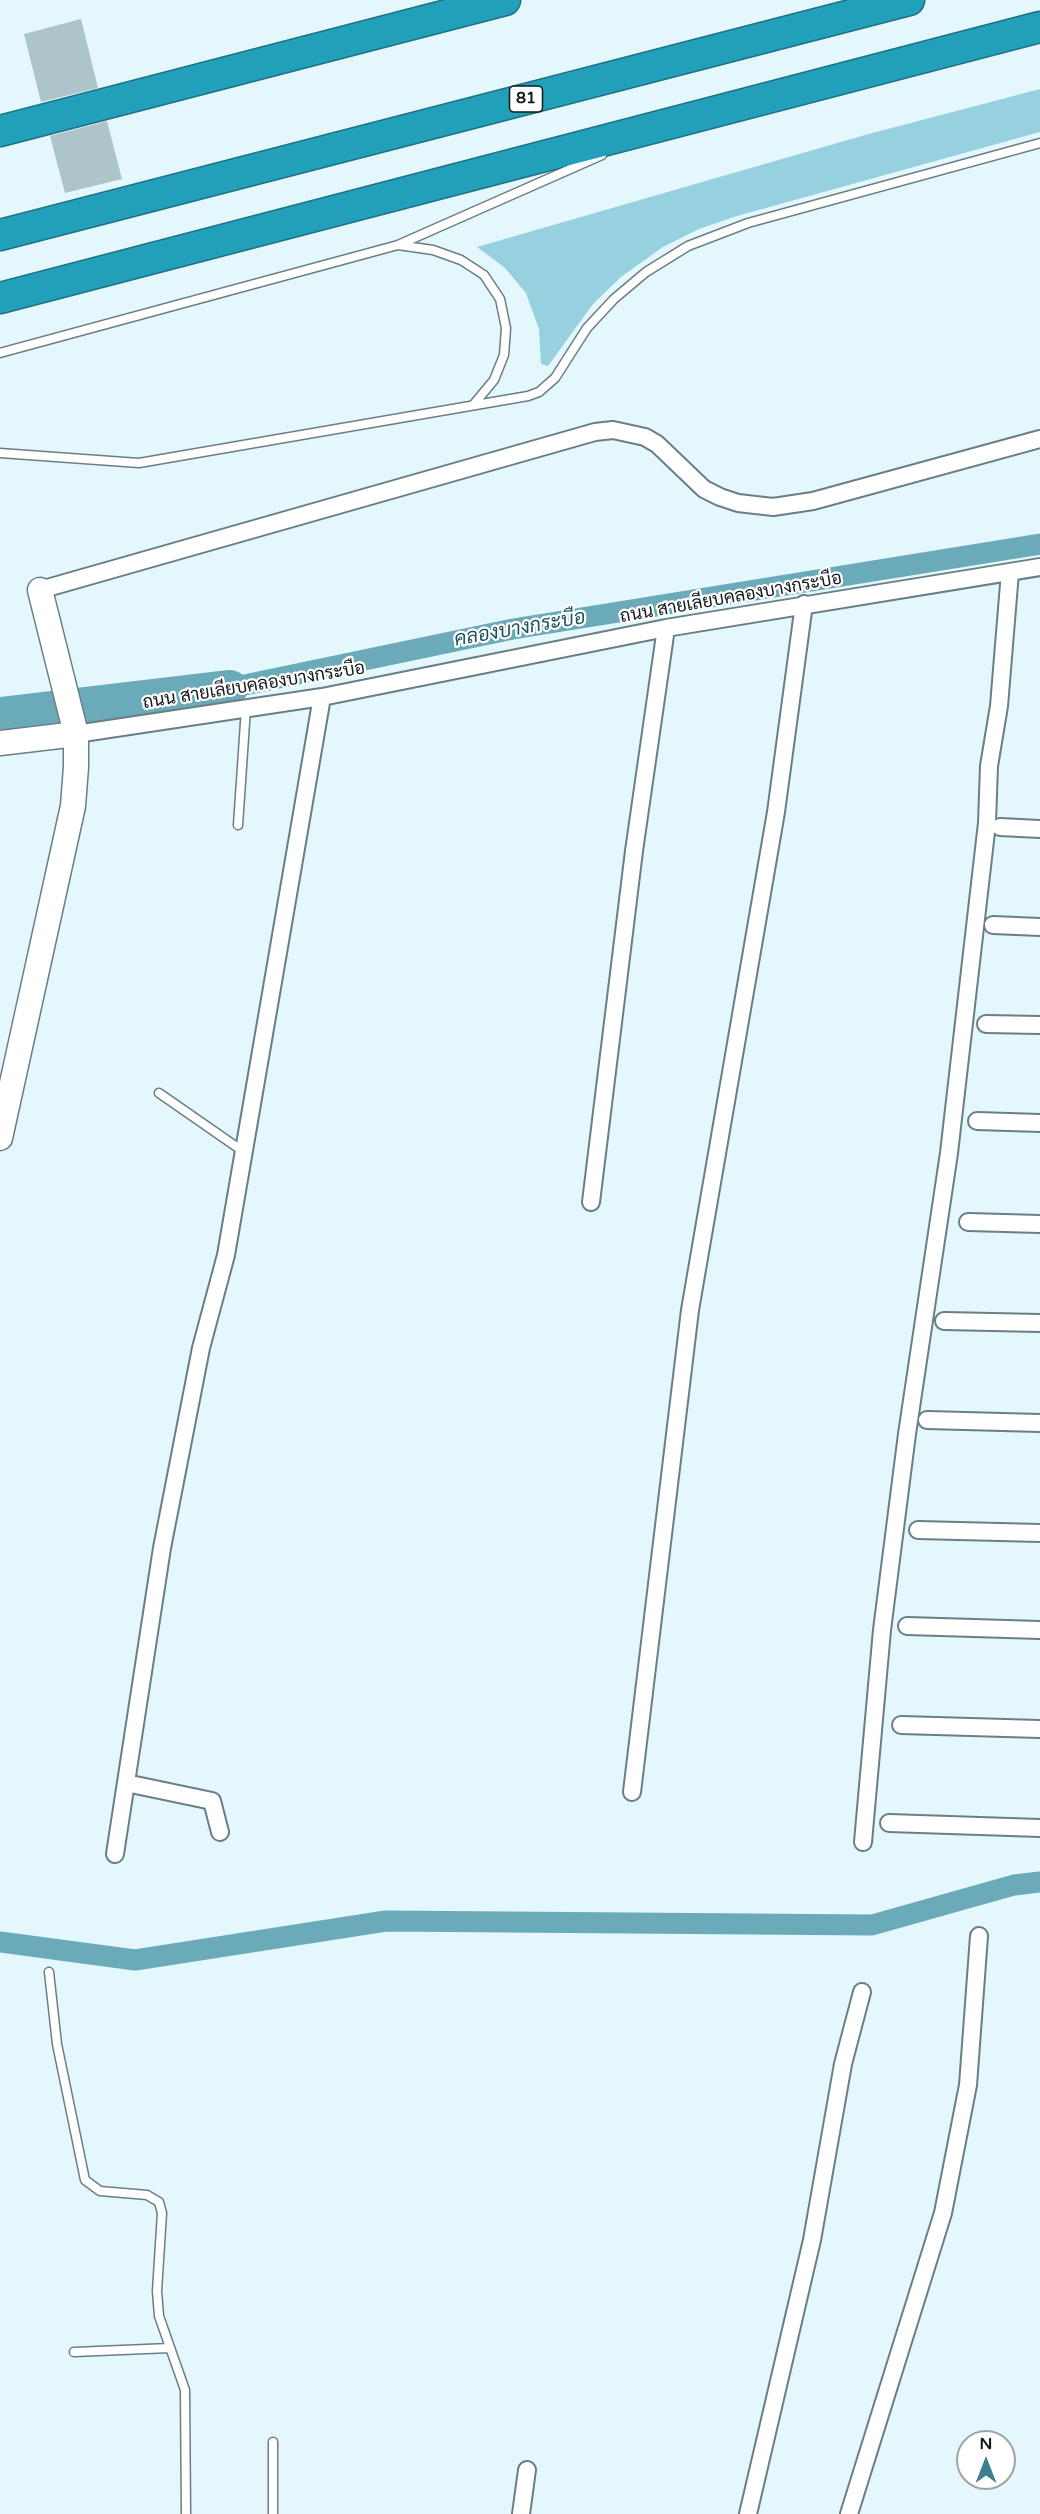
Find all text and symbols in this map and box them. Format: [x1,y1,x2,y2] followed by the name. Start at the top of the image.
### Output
[510,86,542,112] road number: 81
[618,568,844,628] street label: ถนน สายเลียบคลองบางกระบือ
[453,606,587,652] water label: คลองบางกระบือ
[141,658,367,714] street label: ถนน สายเลียบคลองบางกระบือ
[956,2430,1016,2490] north arrow
[980,2434,992,2454] text: N

